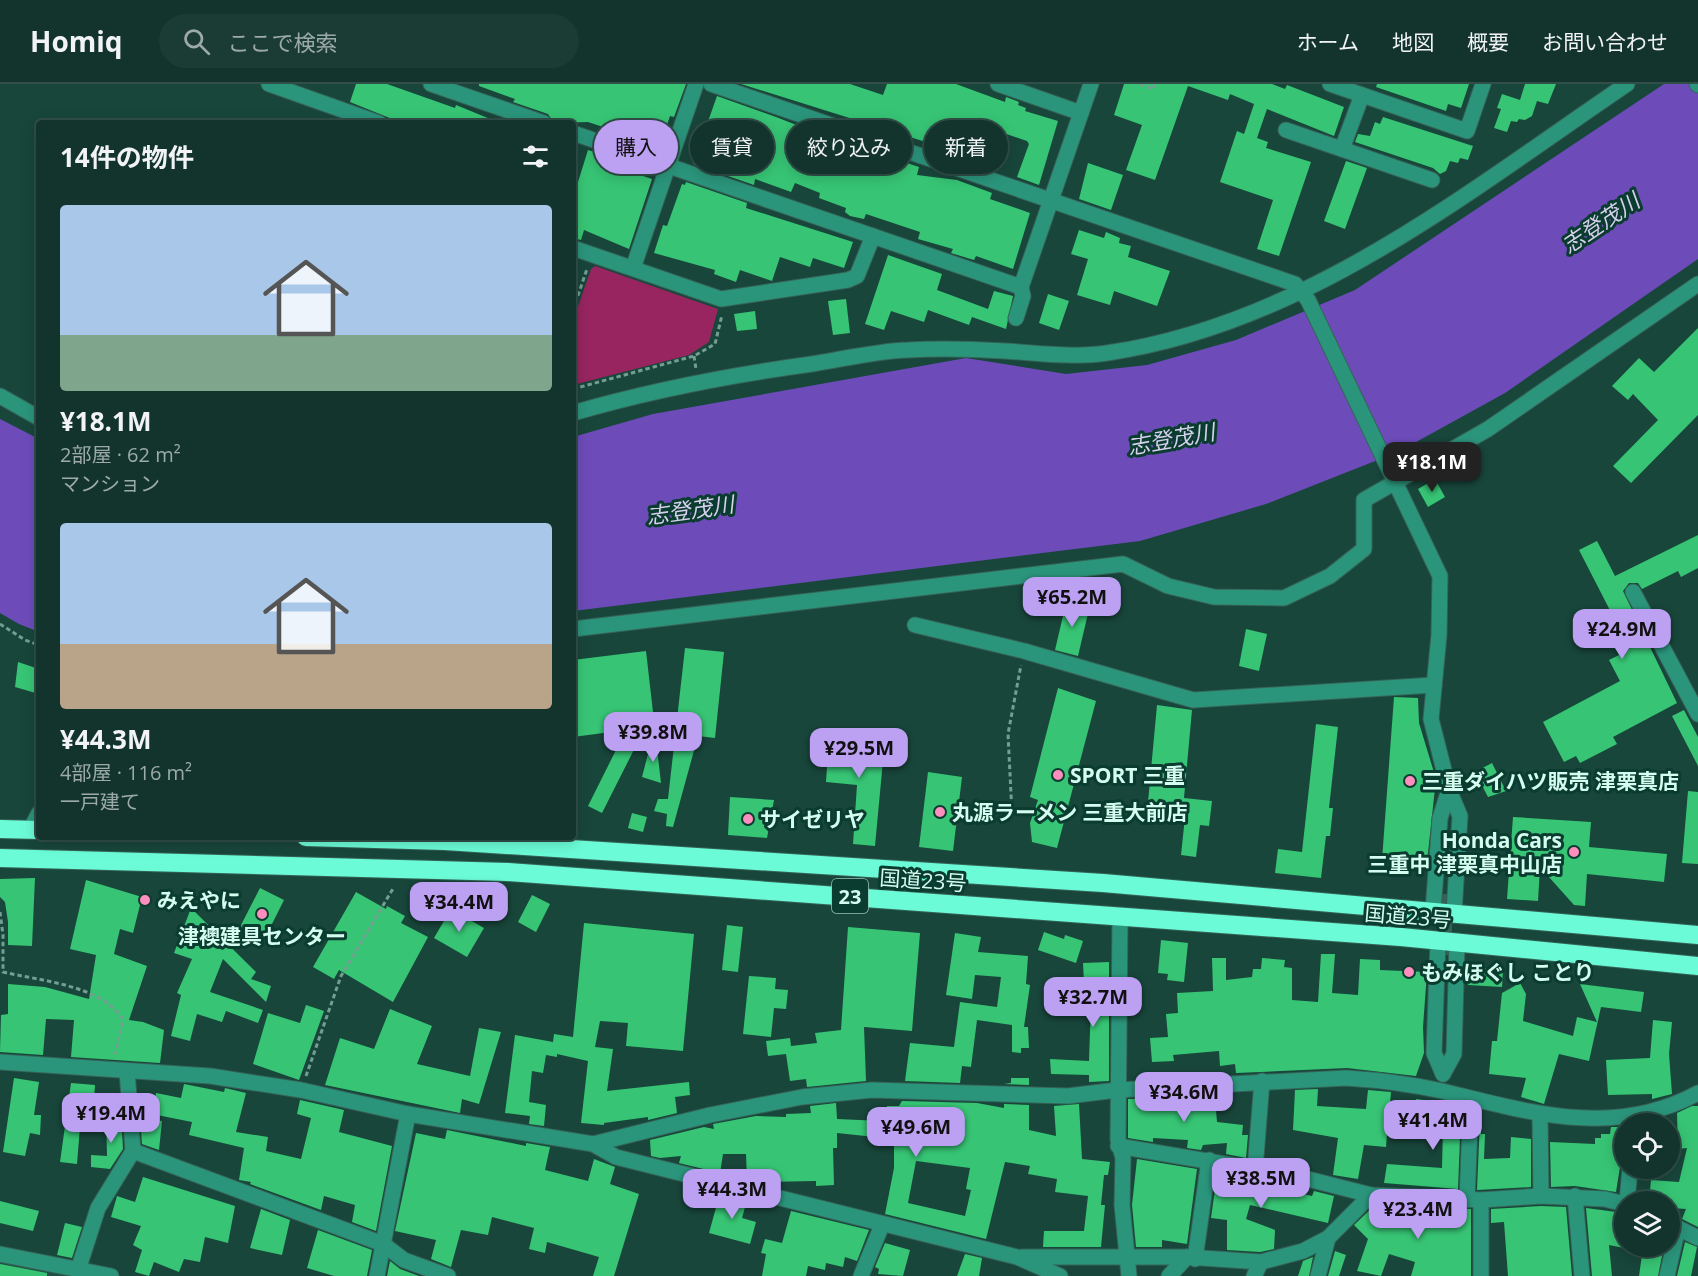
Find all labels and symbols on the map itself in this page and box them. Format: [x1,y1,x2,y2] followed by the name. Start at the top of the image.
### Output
[1555,184,1647,259] water label: 志登茂川
[1125,415,1219,460] water label: 志登茂川
[1383,442,1481,493] pin: ¥18.1M
[644,488,738,530] water label: 志登茂川
[1023,577,1121,628] pin: ¥65.2M
[1573,609,1671,660] pin: ¥24.9M
[604,712,702,763] pin: ¥39.8M
[810,728,908,779] pin: ¥29.5M
[1070,761,1185,789] place label: SPORT 三重
[1422,767,1679,795] place label: 三重ダイハツ販売 津栗真店
[1051,768,1065,782] marker: SPORT 三重
[1403,774,1417,788] marker: 三重ダイハツ販売 津栗真店
[952,798,1188,826] place label: 丸源ラーメン 三重大前店
[760,805,865,833] place label: サイゼリヤ
[933,805,947,819] marker: 丸源ラーメン 三重大前店
[741,812,755,826] marker: サイゼリヤ
[1368,826,1562,878] place label: Honda Cars 三重中 津栗真中山店
[1567,845,1581,859] marker: Honda Cars 三重中 津栗真中山店
[879,863,967,897] street label: 国道23号
[832,879,868,913] road number: 23
[410,882,508,933] pin: ¥34.4M
[157,886,241,914] place label: みえやに
[138,893,152,907] marker: みえやに
[1363,898,1453,934] street label: 国道23号
[255,907,269,921] marker: 津襖建具センター
[178,922,346,950] place label: 津襖建具センター
[1421,958,1594,986] place label: もみほぐし ことり
[1402,965,1416,979] marker: もみほぐし ことり
[1044,977,1142,1028] pin: ¥32.7M
[1135,1072,1233,1123] pin: ¥34.6M
[62,1093,160,1144] pin: ¥19.4M
[1384,1100,1482,1151] pin: ¥41.4M
[867,1107,965,1158] pin: ¥49.6M
[1212,1158,1310,1209] pin: ¥38.5M
[683,1169,781,1220] pin: ¥44.3M
[1369,1189,1467,1240] pin: ¥23.4M

